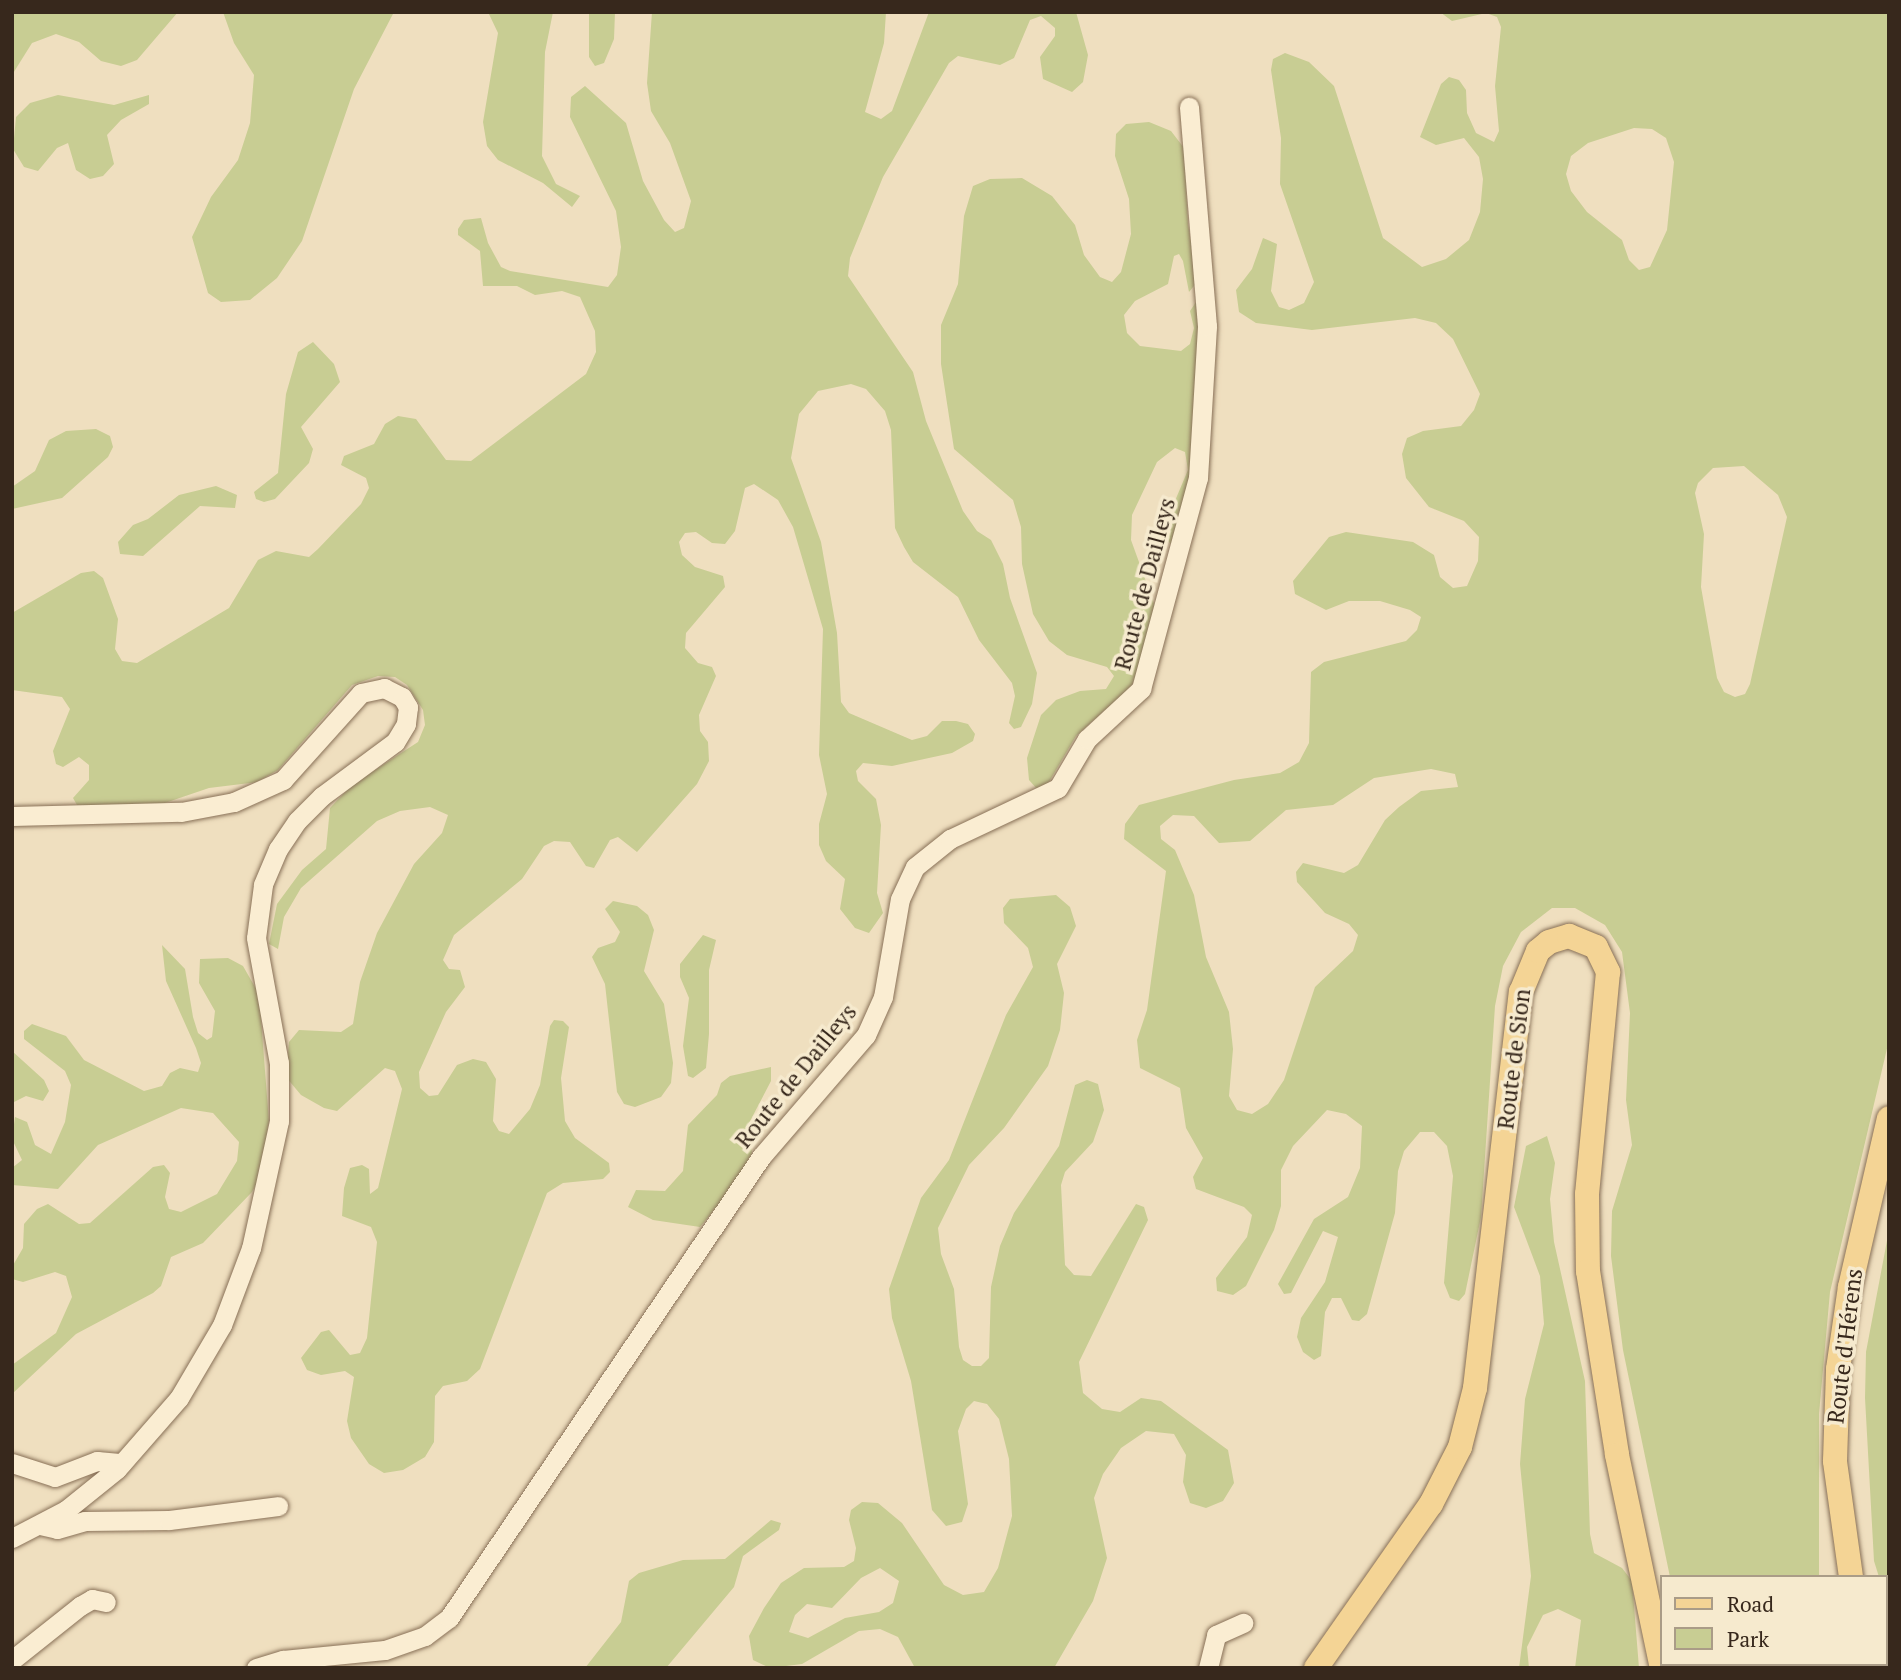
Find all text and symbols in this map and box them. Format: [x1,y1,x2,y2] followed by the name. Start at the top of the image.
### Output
[1109,495,1181,673] street label: Route de Dailleys
[1492,987,1536,1131] street label: Route de Sion
[730,998,862,1154] street label: Route de Dailleys
[1822,1267,1868,1425] street label: Route d'Hérens
[1660,1575,1887,1666] legend
[1727,1590,1774,1618] text: Road
[1727,1625,1769,1653] text: Park

